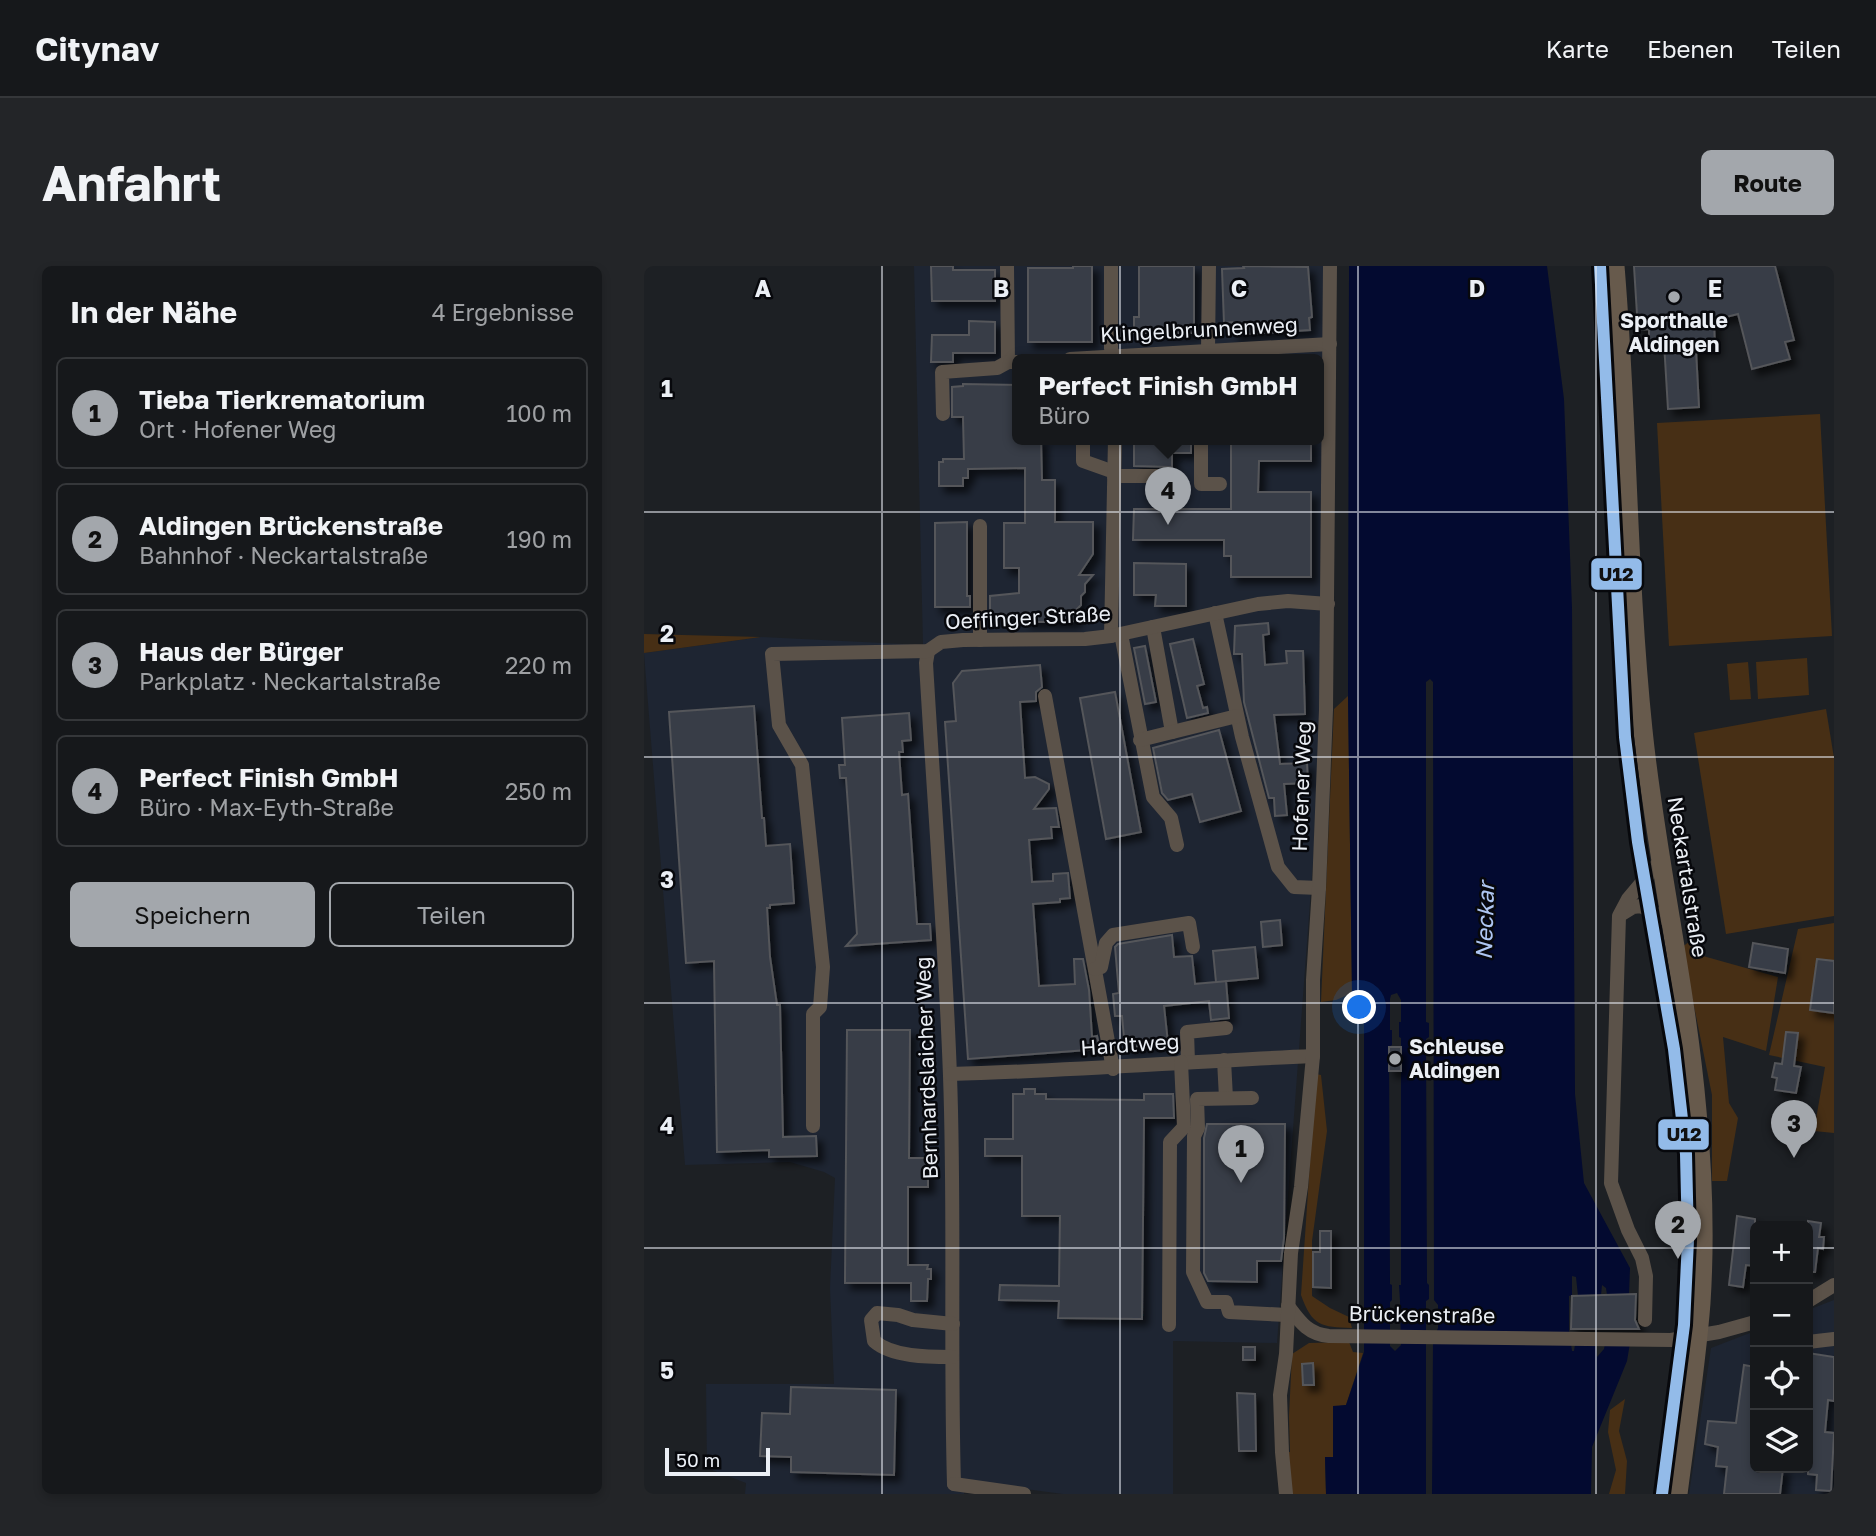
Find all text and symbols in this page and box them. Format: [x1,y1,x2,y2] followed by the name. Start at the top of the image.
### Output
[35,29,159,68] text: Citynav
[1546,34,1609,63] text: Karte
[1647,34,1734,63] text: Ebenen
[1772,34,1841,63] text: Teilen
[1701,150,1834,215] button: Route
[42,153,221,212] text: Anfahrt
[755,274,772,302] text: A
[993,274,1009,302] text: B
[1231,274,1247,302] text: C
[1469,274,1485,302] text: D
[1708,274,1722,302] text: E
[1666,289,1682,305] marker: Sporthalle Aldingen
[70,294,237,330] text: In der Nähe
[432,298,574,326] text: 4 Ergebnisse
[1620,307,1728,357] place label: Sporthalle Aldingen
[1100,311,1298,347] street label: Klingelbrunnenweg
[1012,354,1324,445] popup
[1038,370,1298,401] text: Perfect Finish GmbH
[661,374,673,402] text: 1
[139,384,425,415] text: Tieba Tierkrematorium
[89,399,101,427] text: 1
[506,399,572,427] text: 100 m
[1038,401,1090,429] text: Büro
[139,415,336,443] text: Ort · Hofener Weg
[1145,467,1191,525] pin: 4
[139,510,443,541] text: Aldingen Brückenstraße
[88,525,102,553] text: 2
[507,525,572,553] text: 190 m
[139,541,428,569] text: Bahnhof · Neckartalstraße
[1590,557,1643,591] line badge: U12
[1598,562,1634,585] text: U12
[944,600,1111,634] street label: Oeffinger Straße
[660,619,674,647] text: 2
[139,636,343,667] text: Haus der Bürger
[88,651,102,679] text: 3
[505,651,572,679] text: 220 m
[139,667,441,695] text: Parkplatz · Neckartalstraße
[1286,720,1316,852] street label: Hofener Weg
[139,762,399,793] text: Perfect Finish GmbH
[88,777,102,805] text: 4
[505,777,572,805] text: 250 m
[139,793,394,821] text: Büro · Max-Eyth-Straße
[1662,795,1714,959] street label: Neckartalstraße
[660,865,674,893] text: 3
[1469,878,1499,960] water label: Neckar
[70,882,315,947] button: Speichern
[329,882,574,947] button: Teilen
[909,956,943,1180] street label: Bernhardslaicher Weg
[1342,990,1376,1024] your location
[1080,1028,1180,1060] street label: Hardtweg
[1409,1033,1504,1083] place label: Schleuse Aldingen
[1387,1051,1403,1067] marker: Schleuse Aldingen
[1771,1100,1817,1158] pin: 3
[660,1111,674,1139] text: 4
[1657,1118,1710,1151] line badge: U12
[1666,1122,1702,1145] text: U12
[1218,1125,1264,1183] pin: 1
[1655,1201,1701,1259] pin: 2
[1750,1221,1813,1473] map controls
[1750,1221,1813,1284] button: +
[1750,1284,1813,1347] button: −
[1348,1300,1496,1328] street label: Brückenstraße
[1750,1347,1813,1410] button: locate
[660,1356,674,1384] text: 5
[1750,1410,1813,1473] button: layers
[665,1445,770,1477] scale bar
[676,1448,720,1471] text: 50 m

